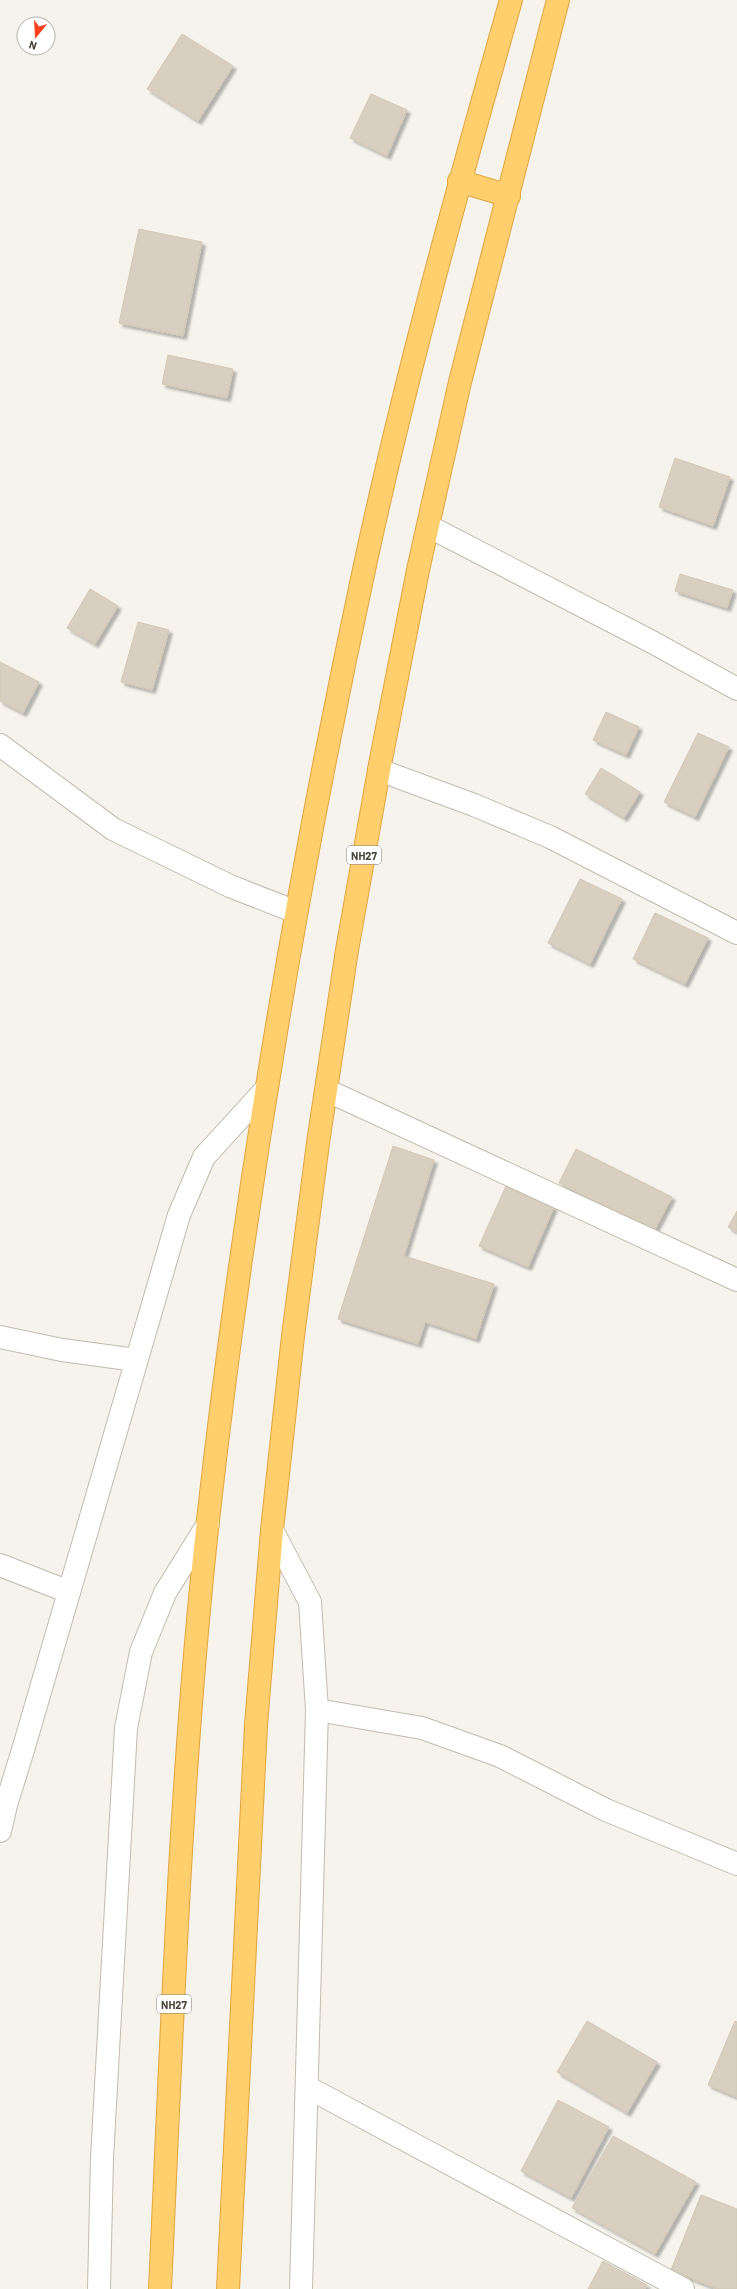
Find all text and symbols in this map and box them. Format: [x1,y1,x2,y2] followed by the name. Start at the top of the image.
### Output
[16,16,56,56] north arrow
[27,39,38,53] text: N
[347,846,381,864] road number: NH27
[157,1995,191,2013] road number: NH27

